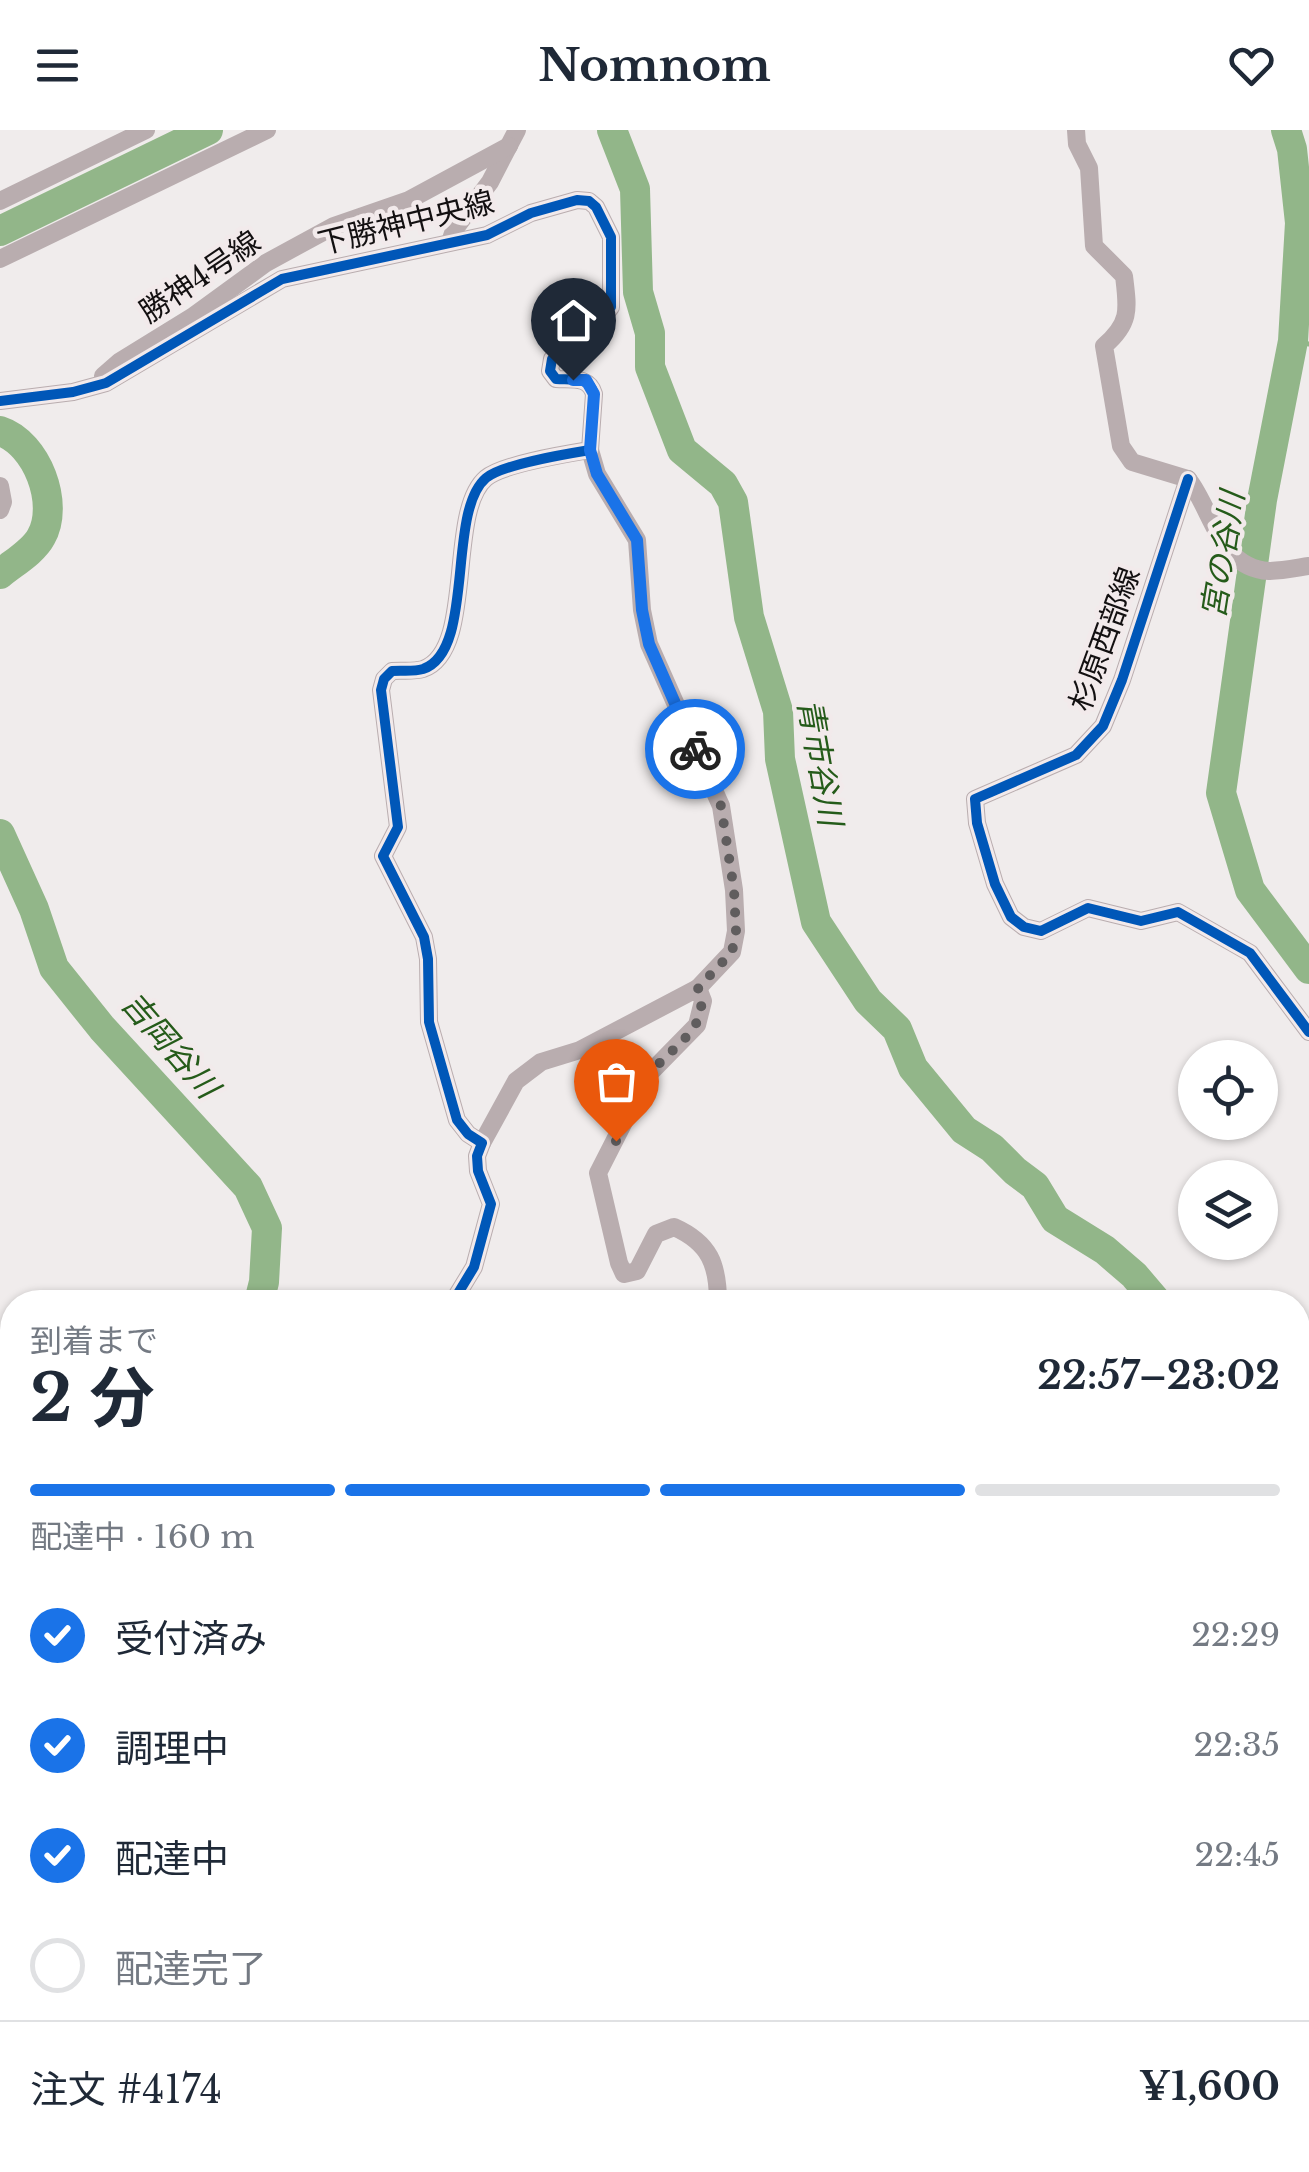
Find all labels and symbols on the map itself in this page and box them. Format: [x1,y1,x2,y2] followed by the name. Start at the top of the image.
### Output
[314,183,498,262] street label: 下勝神中央線
[132,223,267,330] street label: 勝神4号線
[531,278,616,381] pin
[1193,486,1253,621] water label: 宮の谷川
[1061,562,1148,716] street label: 杉原西部線
[789,695,851,831] water label: 青市谷川
[645,699,745,799] courier
[113,984,229,1109] water label: 吉岡谷川
[574,1039,659,1142] pin

